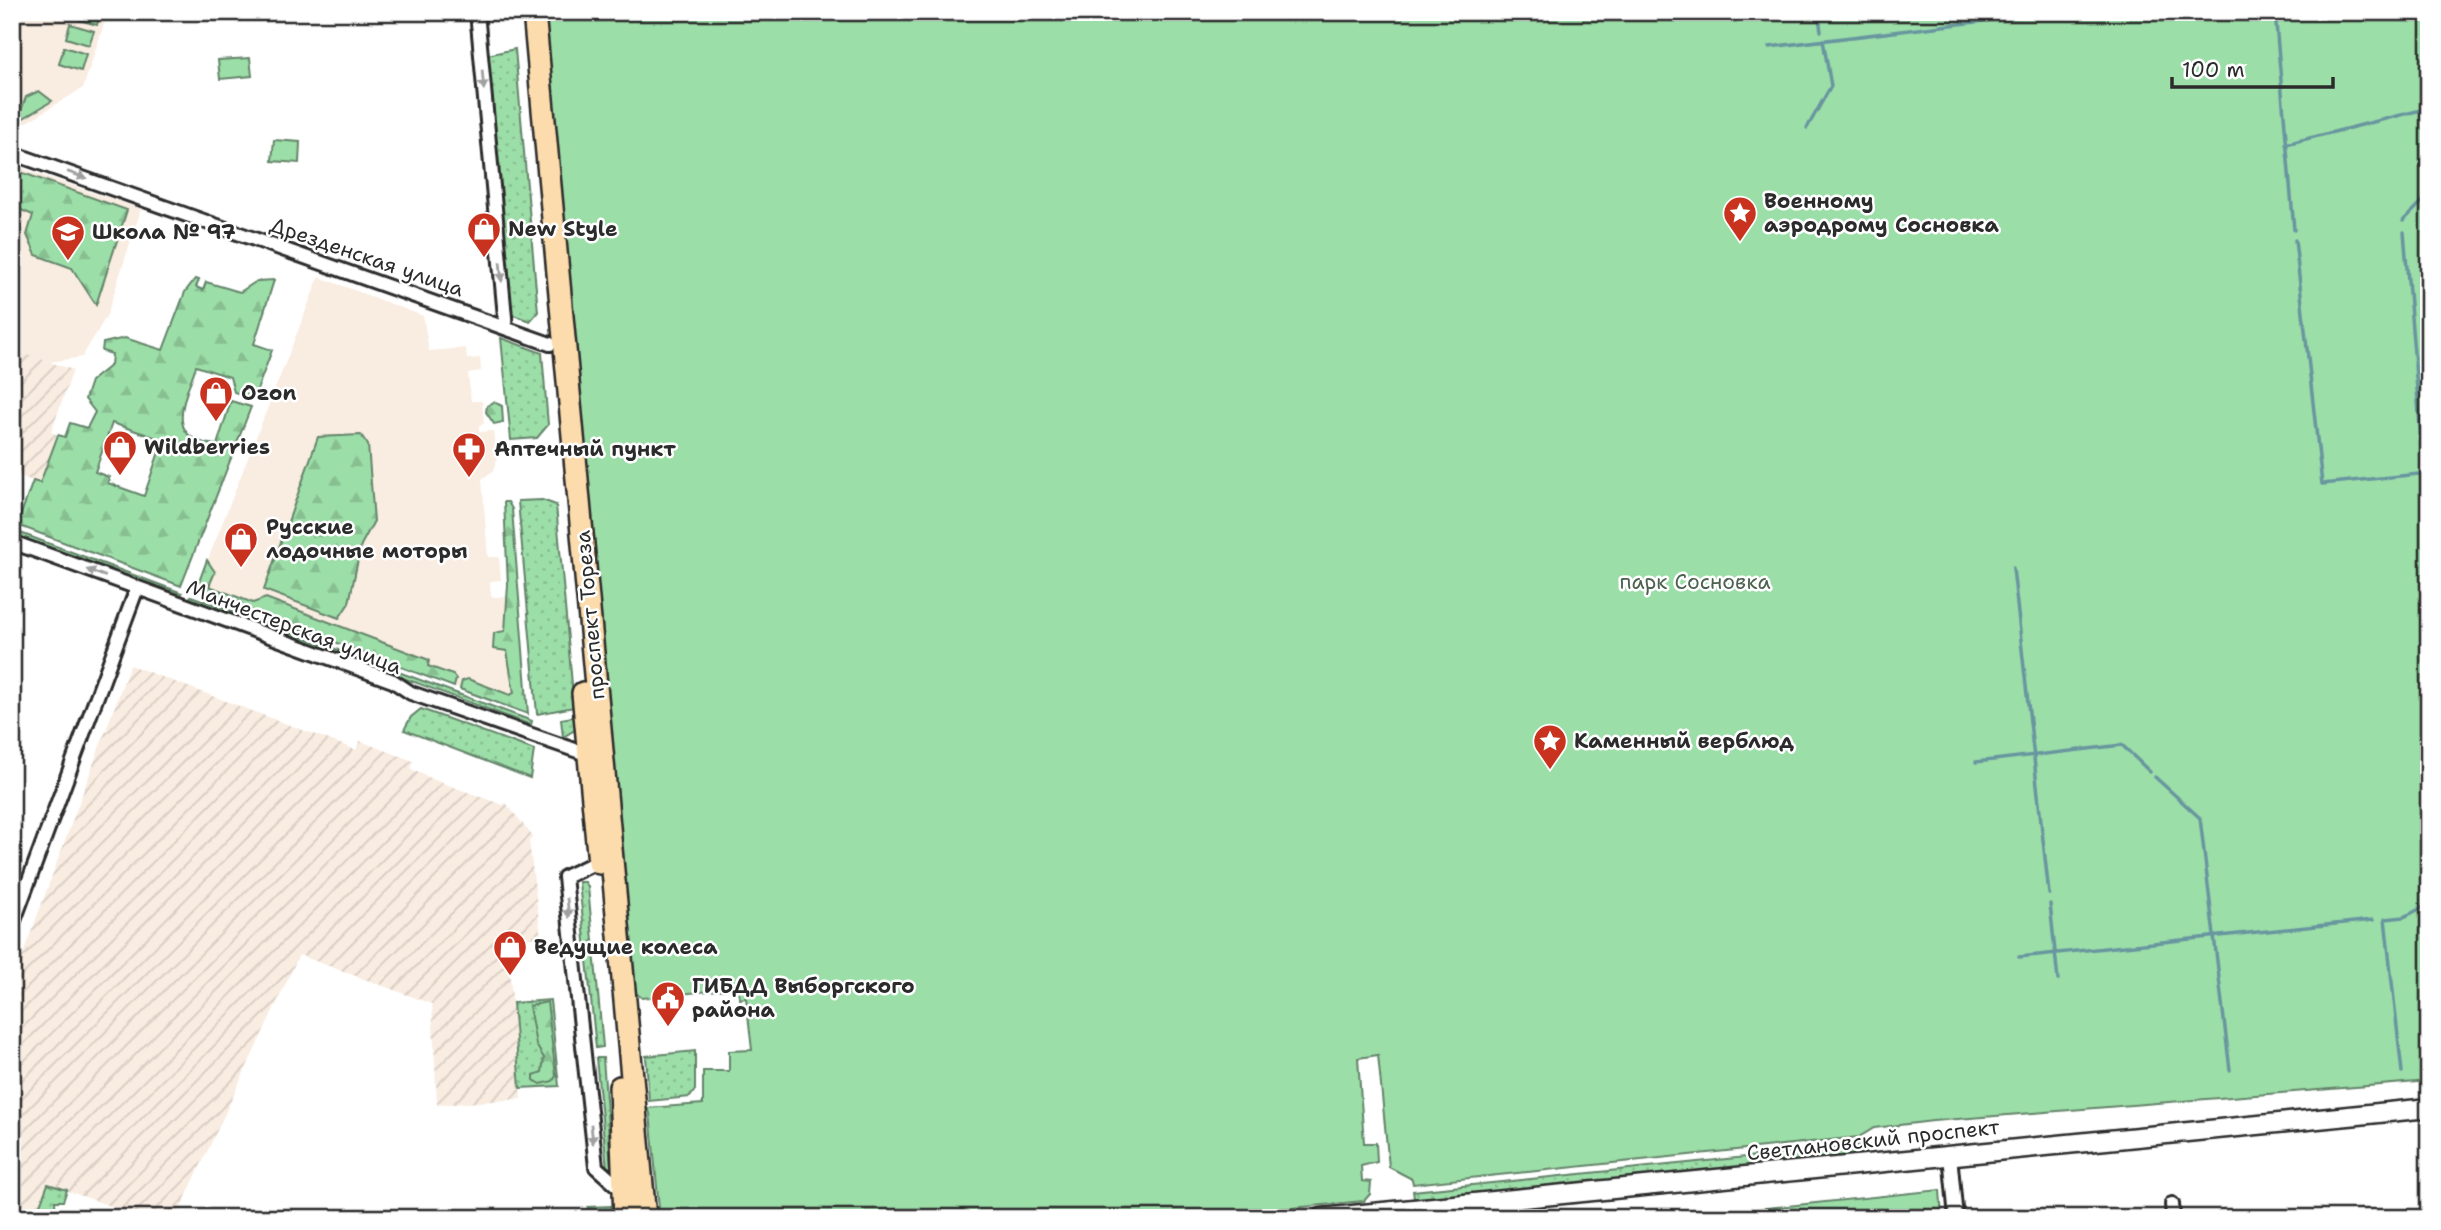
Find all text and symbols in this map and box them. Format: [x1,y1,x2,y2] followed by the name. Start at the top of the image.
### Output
[2172,46,2332,90] scale bar
[2182,56,2245,84] text: 100 m
[478,69,489,91] one-way arrow
[66,170,87,181] one-way arrow
[1764,187,1999,239] place label: Военному аэродрому Сосновка
[1721,194,1759,243] place icon: Военному аэродрому Сосновка
[465,210,503,259] shop icon: New Style
[267,211,467,303] street label: Дрезденская улица
[49,213,87,262] school or university icon: Школа № 97
[508,215,618,243] place label: New Style
[92,218,236,246] place label: Школа № 97
[496,261,507,283] one-way arrow
[197,374,235,423] shop icon: Ozon
[241,379,296,407] place label: Ozon
[101,428,139,477] shop icon: Wildberries
[450,430,488,479] pharmacy icon: Аптечный пункт
[144,433,270,461] place label: Wildberries
[494,435,676,463] place label: Аптечный пункт
[266,513,468,565] place label: Русские лодочные моторы
[222,520,260,569] shop icon: Русские лодочные моторы
[569,529,611,701] street label: проспект Тореза
[86,567,107,578] one-way arrow
[1620,568,1770,596] park label: парк Сосновка
[182,573,406,681] street label: Манчестерская улица
[1531,722,1569,771] place icon: Каменный верблюд
[1574,727,1794,755] place label: Каменный верблюд
[563,897,574,919] one-way arrow
[491,928,529,977] shop icon: Ведущие колеса
[534,933,718,961] place label: Ведущие колеса
[692,972,915,1024] place label: ГИБДД Выборгского района
[649,979,687,1028] public building icon: ГИБДД Выборгского района
[1745,1113,2001,1167] street label: Светлановский проспект
[587,1123,598,1145] one-way arrow

